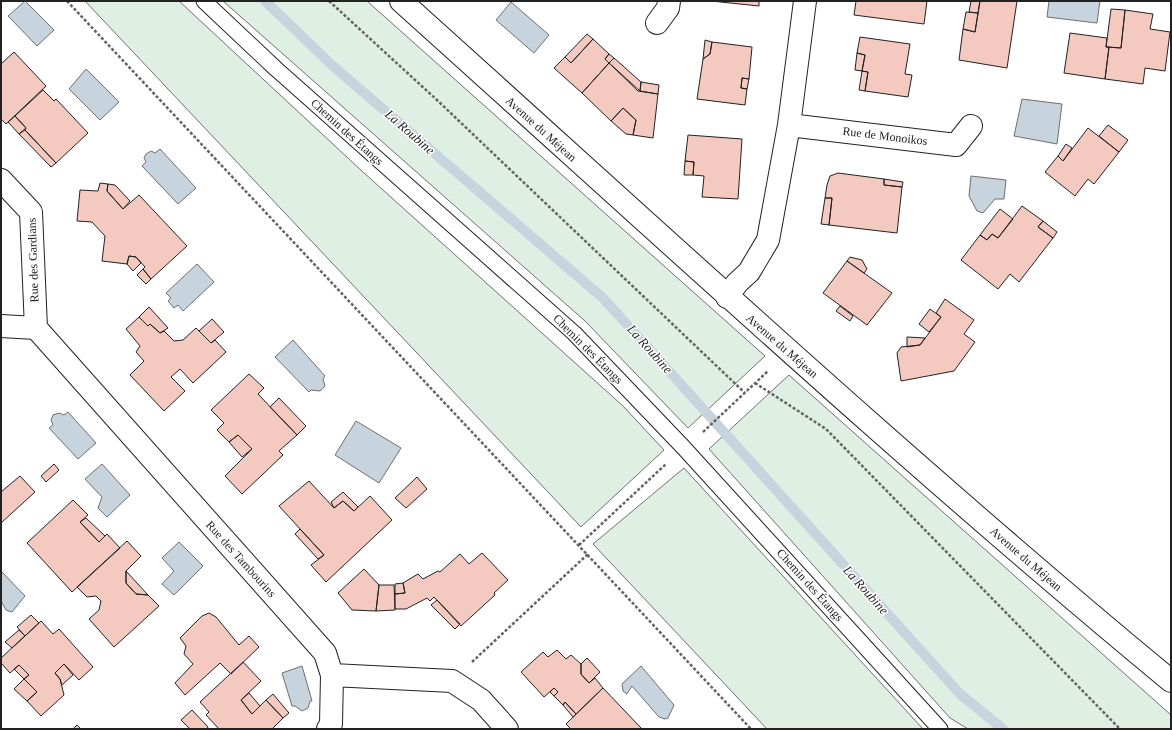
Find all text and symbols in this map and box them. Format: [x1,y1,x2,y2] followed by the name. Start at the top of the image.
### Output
[503,94,579,164] street label: Avenue du Méjean
[308,96,386,168] street label: Chemin des Étangs
[382,106,438,158] water label: La Roubine
[842,124,929,148] street label: Rue de Monoikos
[25,217,41,303] street label: Rue des Gardians
[550,311,626,387] street label: Chemin des Étangs
[743,311,821,381] street label: Avenue du Méjean
[624,321,676,377] water label: La Roubine
[203,518,279,600] street label: Rue des Tambourins
[987,524,1065,594] street label: Avenue du Méjean
[774,546,846,624] street label: Chemin des Étangs
[840,562,892,618] water label: La Roubine

